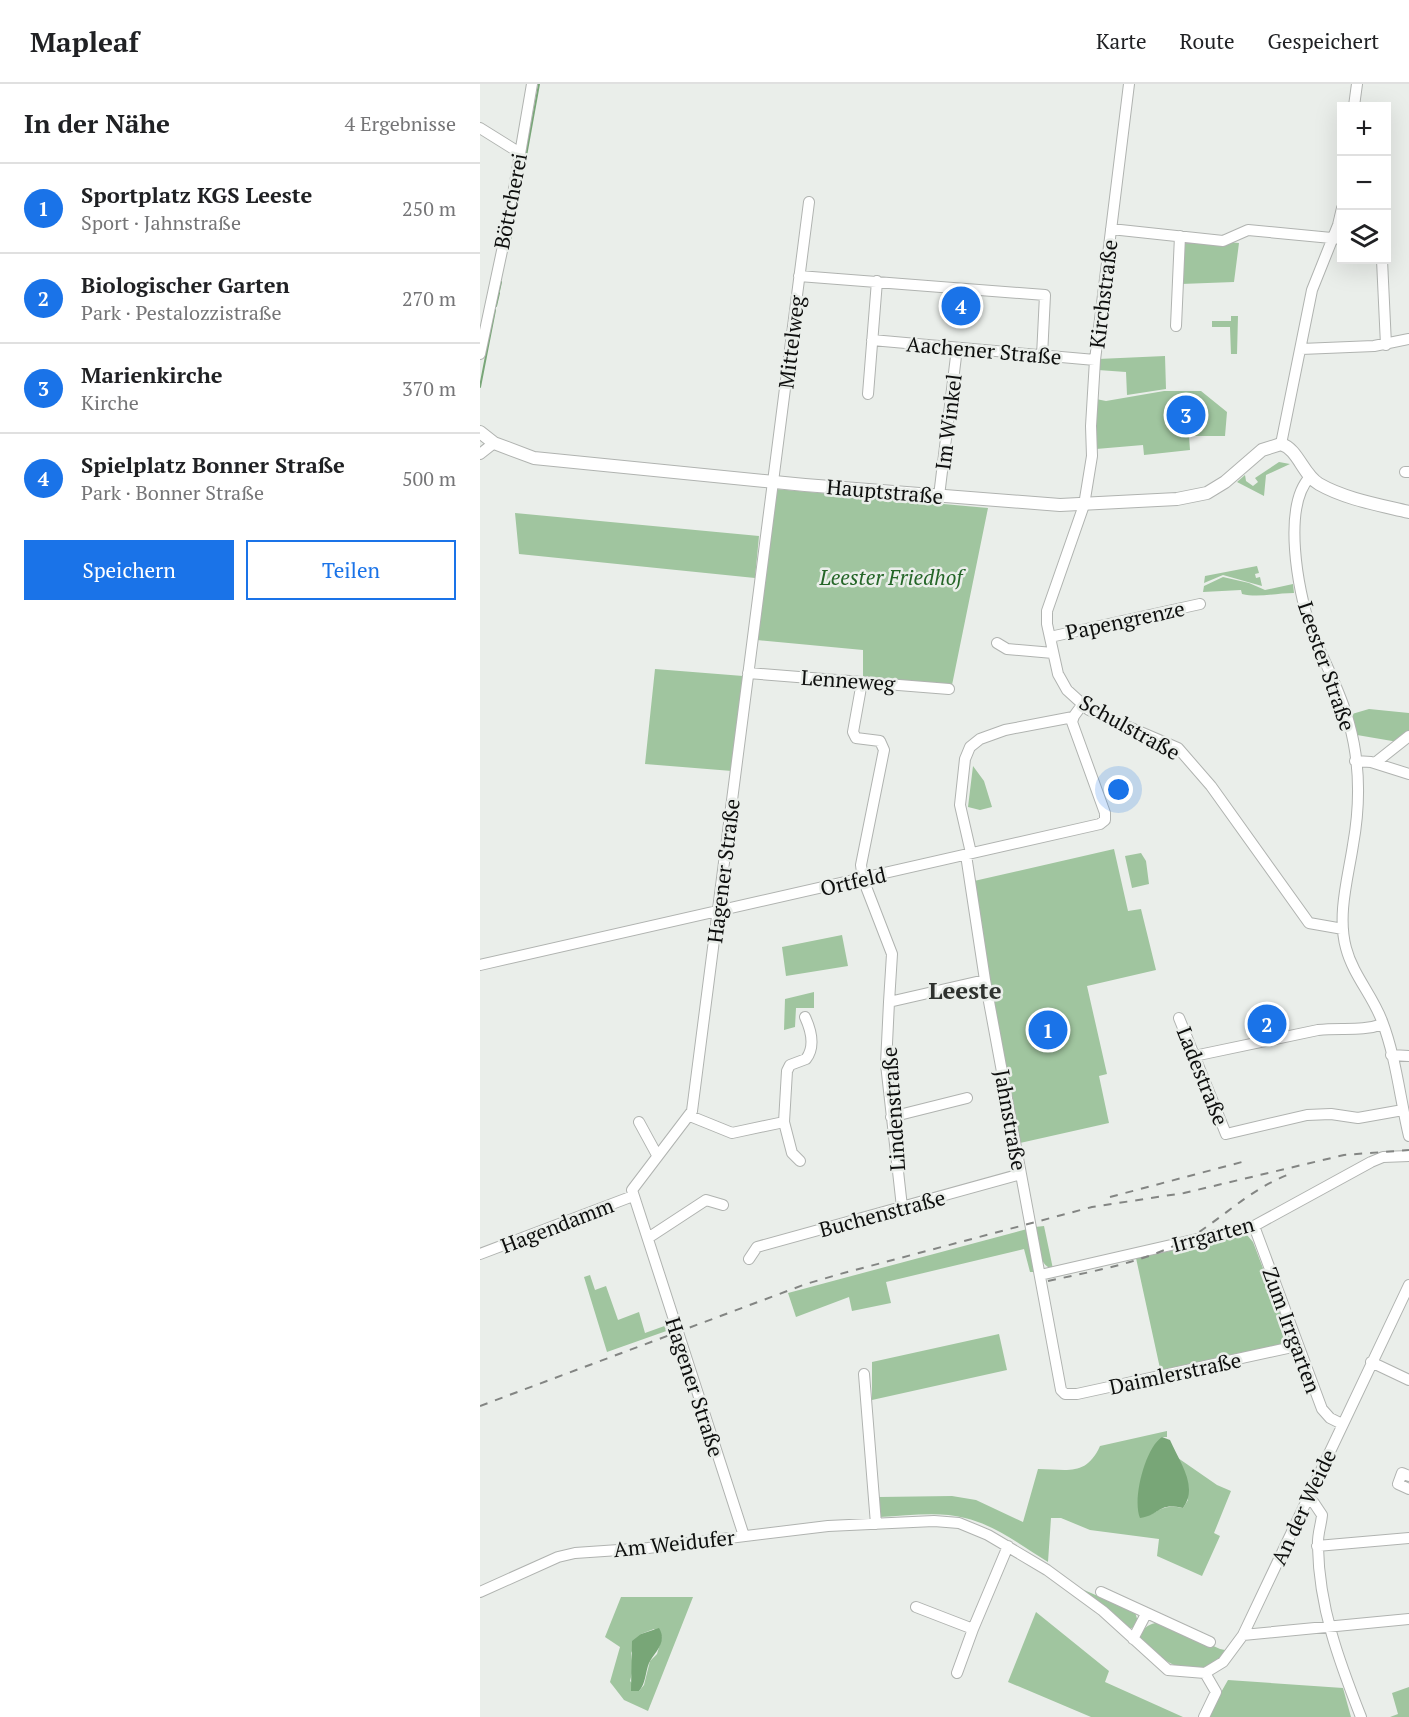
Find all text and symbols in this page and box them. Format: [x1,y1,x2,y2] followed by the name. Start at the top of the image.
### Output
[30,23,139,60] text: Mapleaf
[1096,27,1147,55] text: Karte
[1180,27,1235,55] text: Route
[1268,27,1379,55] text: Gespeichert
[1337,102,1391,264] map controls
[1337,102,1391,156] button: +
[24,106,170,140] text: In der Nähe
[344,110,456,137] text: 4 Ergebnisse
[487,150,533,252] street label: Böttcherei
[1337,156,1391,210] button: −
[81,180,312,209] text: Sportplatz KGS Leeste
[38,195,49,222] text: 1
[402,195,456,222] text: 250 m
[81,209,241,236] text: Sport · Jahnstraße
[1337,210,1391,264] button: layers
[1082,238,1124,350] street label: Kirchstraße
[81,270,290,299] text: Biologischer Garten
[942,284,980,328] pin: 4
[38,285,49,312] text: 2
[402,285,456,312] text: 270 m
[771,293,811,390] street label: Mittelweg
[81,299,282,326] text: Park · Pestalozzistraße
[905,329,1063,371] street label: Aachener Straße
[81,360,223,389] text: Marienkirche
[928,372,968,472] street label: Im Winkel
[38,375,49,402] text: 3
[402,375,456,402] text: 370 m
[81,389,139,416] text: Kirche
[1166,392,1206,438] pin: 3
[81,450,345,479] text: Spielplatz Bonner Straße
[38,465,49,492] text: 4
[402,465,456,492] text: 500 m
[826,472,944,510] street label: Hauptstraße
[81,479,264,506] text: Park · Bonner Straße
[24,540,234,600] button: Speichern
[246,540,456,600] button: Teilen
[818,563,966,591] park label: Leester Friedhof
[1063,594,1187,646] street label: Papengrenze
[1292,598,1362,734] street label: Leester Straße
[800,663,897,697] street label: Lenneweg
[1075,688,1185,766] street label: Schulstraße
[1104,775,1133,804] your location
[700,797,746,945] street label: Hagener Straße
[817,860,889,902] street label: Ortfeld
[928,974,1002,1006] district label: Leeste
[1248,1002,1286,1046] pin: 2
[1028,1008,1068,1052] pin: 1
[1171,1023,1235,1129] street label: Ladestraße
[875,1046,911,1172] street label: Lindenstraße
[988,1067,1034,1173] street label: Jahnstraße
[816,1183,948,1243] street label: Buchenstraße
[497,1191,617,1259] street label: Hagendamm
[1169,1209,1258,1258] street label: Irrgarten
[1256,1263,1328,1397] street label: Zum Irrgarten
[659,1314,731,1460] street label: Hagener Straße
[1106,1345,1244,1401] street label: Daimlerstraße
[1264,1445,1342,1569] street label: An der Weide
[612,1523,736,1563] street label: Am Weidufer

